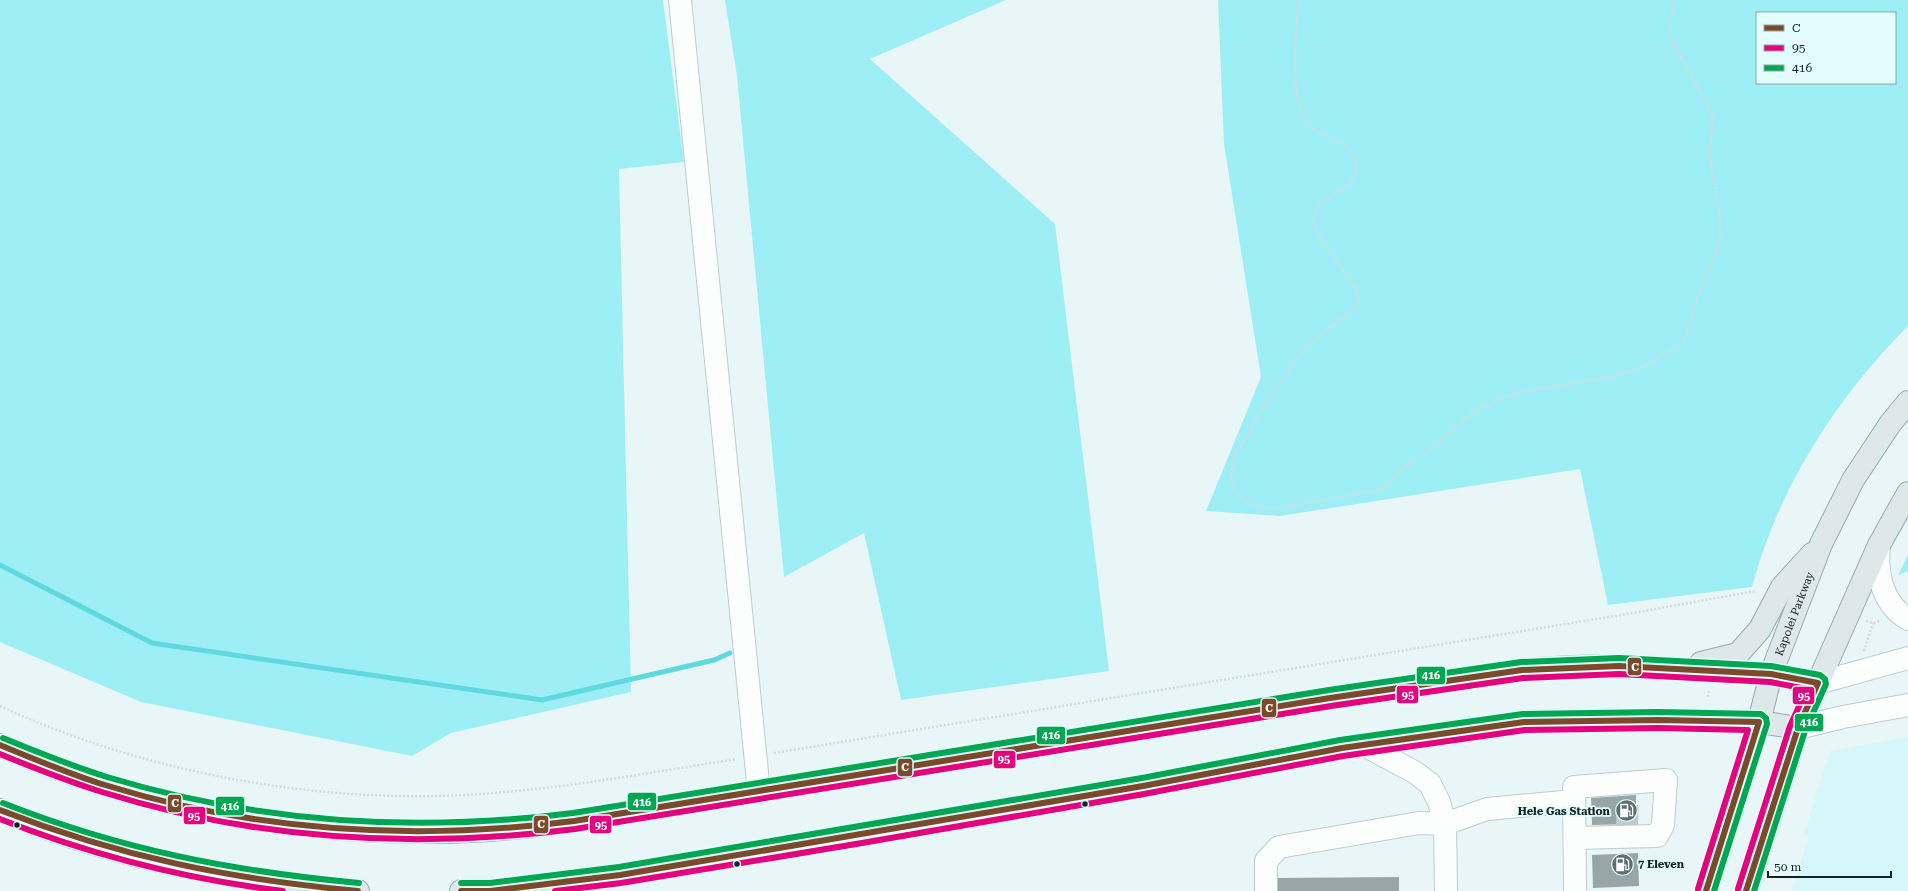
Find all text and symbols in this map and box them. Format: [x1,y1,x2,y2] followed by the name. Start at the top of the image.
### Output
[1756,12,1896,84] legend
[1792,21,1801,35] text: C
[1792,41,1806,55] text: 95
[1792,61,1812,75] text: 416
[1772,570,1816,658] street label: Kapolei Parkway
[1627,657,1642,676] line badge: C
[1631,661,1639,674] text: C
[1416,666,1446,685] line badge: 416
[1422,669,1440,682] text: 416
[1396,685,1419,704] line badge: 95
[1792,686,1815,705] line badge: 95
[1402,689,1414,702] text: 95
[1798,690,1810,703] text: 95
[1261,698,1277,718] line badge: C
[1265,702,1273,715] text: C
[1794,713,1824,732] line badge: 416
[1800,716,1818,729] text: 416
[1036,726,1066,745] line badge: 416
[1042,729,1060,742] text: 416
[993,750,1016,769] line badge: 95
[998,753,1010,766] text: 95
[897,758,913,777] line badge: C
[901,761,909,774] text: C
[627,792,657,811] line badge: 416
[167,794,182,813] line badge: C
[215,796,245,816] line badge: 416
[633,796,651,809] text: 416
[171,797,179,810] text: C
[1613,798,1639,824] fuel station icon: Hele Gas Station
[1080,799,1090,809] unlabelled marker
[221,800,239,813] text: 416
[1518,805,1611,818] place label: Hele Gas Station
[183,806,206,825] line badge: 95
[188,810,200,823] text: 95
[533,815,549,834] line badge: C
[589,815,612,834] line badge: 95
[537,818,545,831] text: C
[595,819,607,832] text: 95
[12,820,22,830] unlabelled marker
[1609,851,1635,877] fuel station icon: 7 Eleven
[1768,853,1891,879] scale bar
[1638,858,1685,871] place label: 7 Eleven
[732,859,742,869] unlabelled marker
[1774,860,1801,874] text: 50 m

